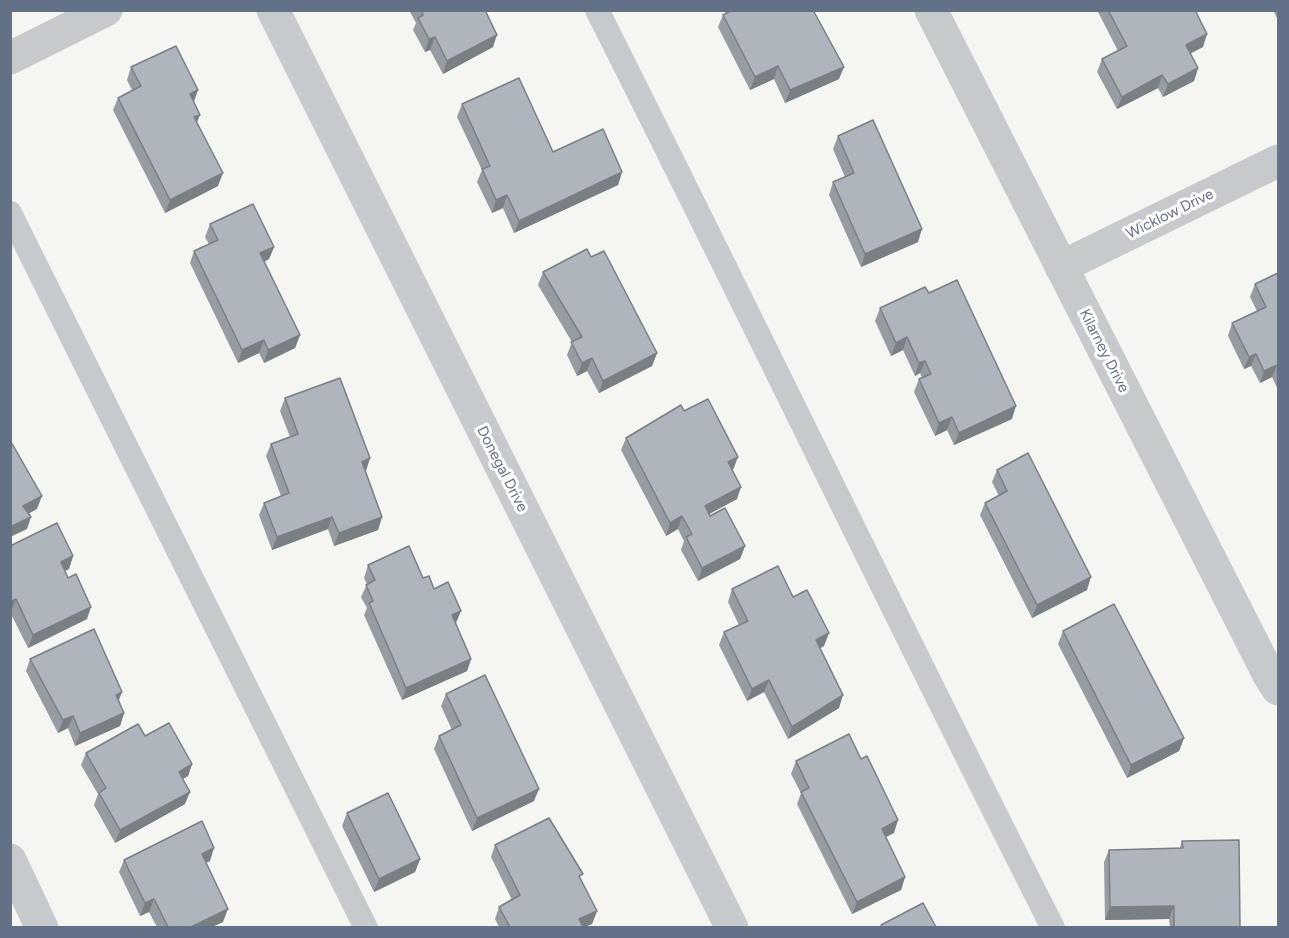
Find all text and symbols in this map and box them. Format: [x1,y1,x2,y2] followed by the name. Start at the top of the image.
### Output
[1123,185,1217,243] street label: Wicklow Drive
[1075,306,1133,396] street label: Kilarney Drive
[473,423,531,515] street label: Donegal Drive

